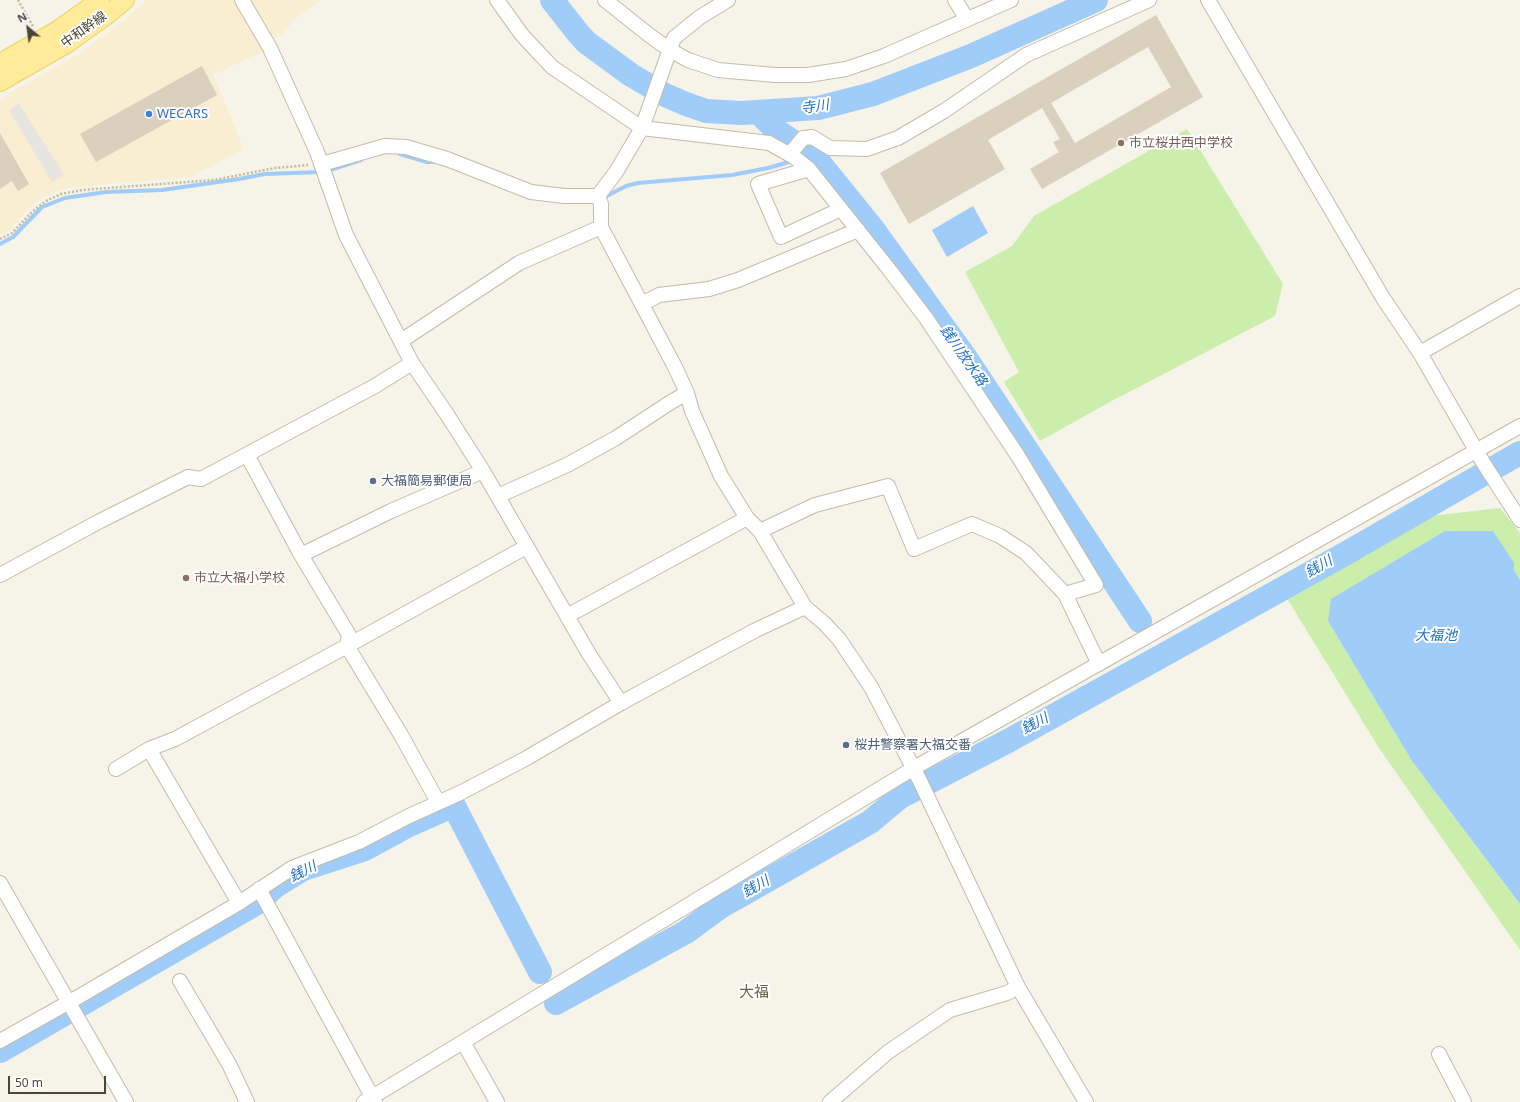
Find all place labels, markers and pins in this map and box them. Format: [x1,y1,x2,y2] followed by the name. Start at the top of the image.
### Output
[157,106,208,122] place label: WECARS
[144,109,154,119] marker: WECARS
[1129,135,1233,151] place label: 市立桜井西中学校
[1116,138,1126,148] marker: 市立桜井西中学校
[381,473,472,489] place label: 大福簡易郵便局
[368,476,378,486] marker: 大福簡易郵便局
[194,570,285,586] place label: 市立大福小学校
[181,573,191,583] marker: 市立大福小学校
[854,737,971,753] place label: 桜井警察署大福交番
[841,740,851,750] marker: 桜井警察署大福交番

